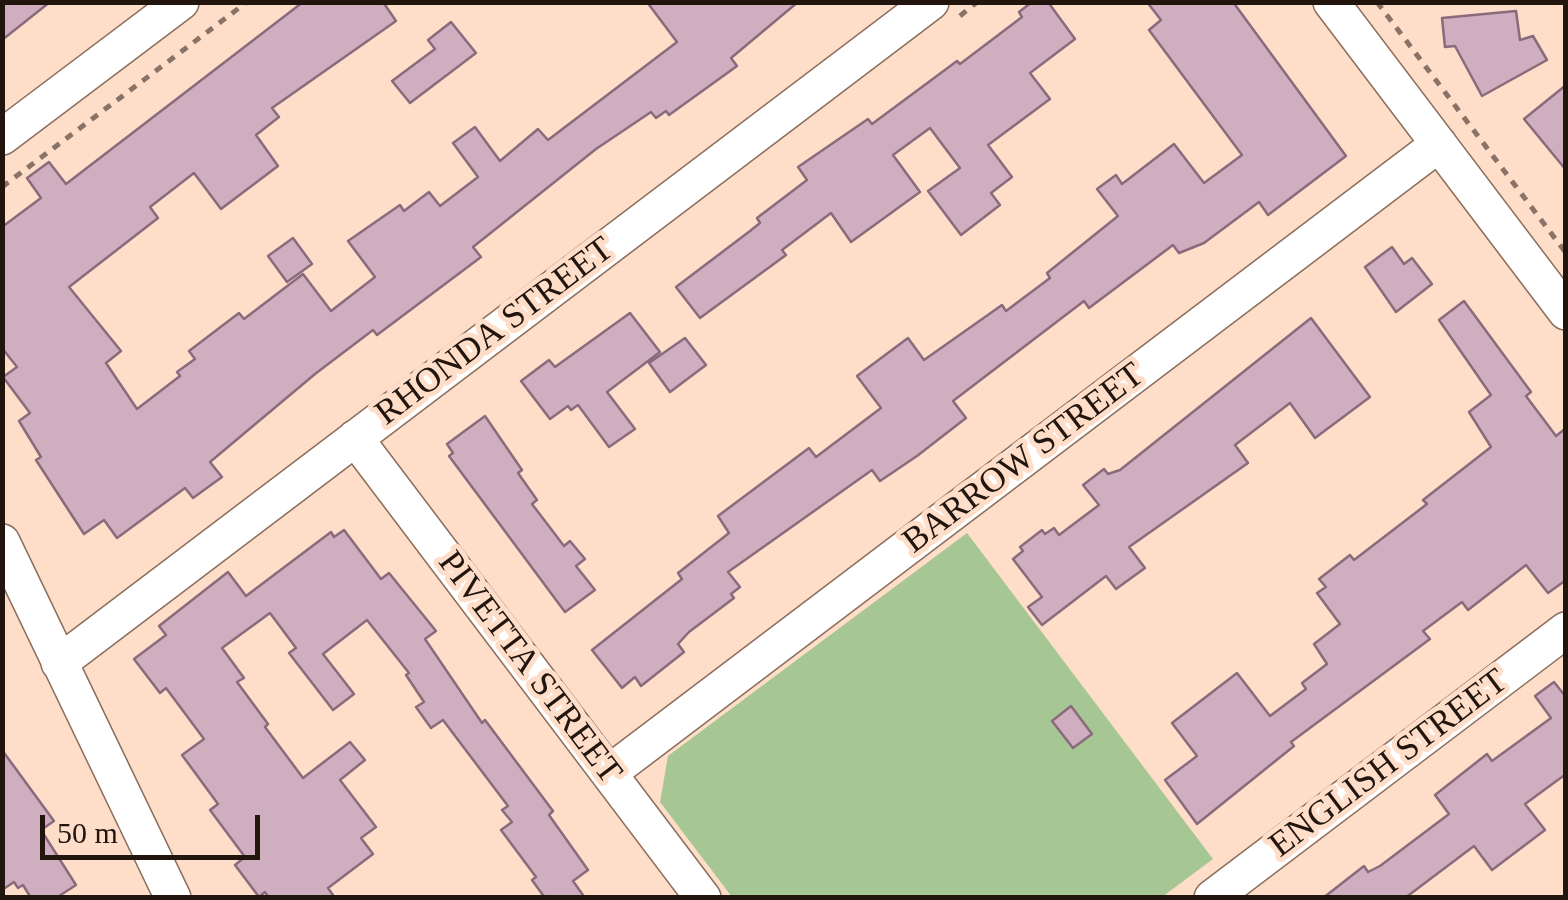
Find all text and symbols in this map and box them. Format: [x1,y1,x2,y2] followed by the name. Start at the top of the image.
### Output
[368,229,622,435] street label: RHONDA STREET
[895,355,1153,563] street label: BARROW STREET
[428,544,630,792] street label: PIVETTA STREET
[1262,661,1516,867] street label: ENGLISH STREET
[45,795,265,857] scale bar
[57,816,118,849] text: 50 m

